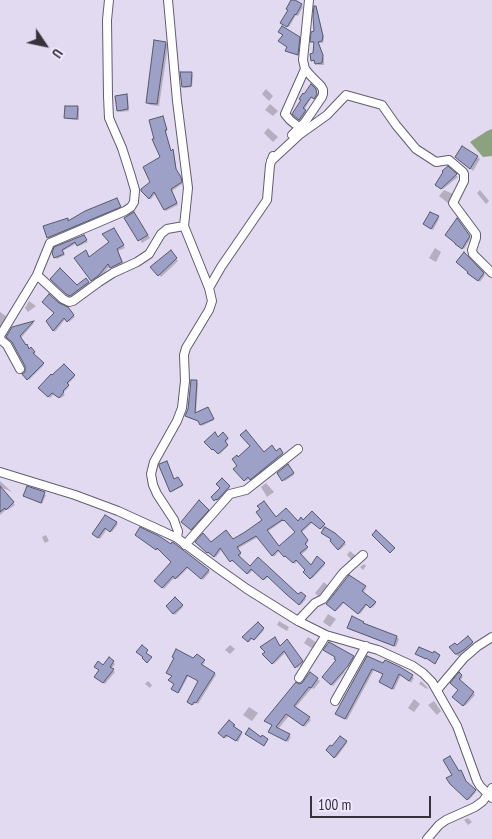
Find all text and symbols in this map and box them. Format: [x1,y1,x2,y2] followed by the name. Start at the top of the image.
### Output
[20,20,70,70] north arrow
[48,45,67,61] text: U
[312,786,433,818] scale bar
[318,795,351,814] text: 100 m

